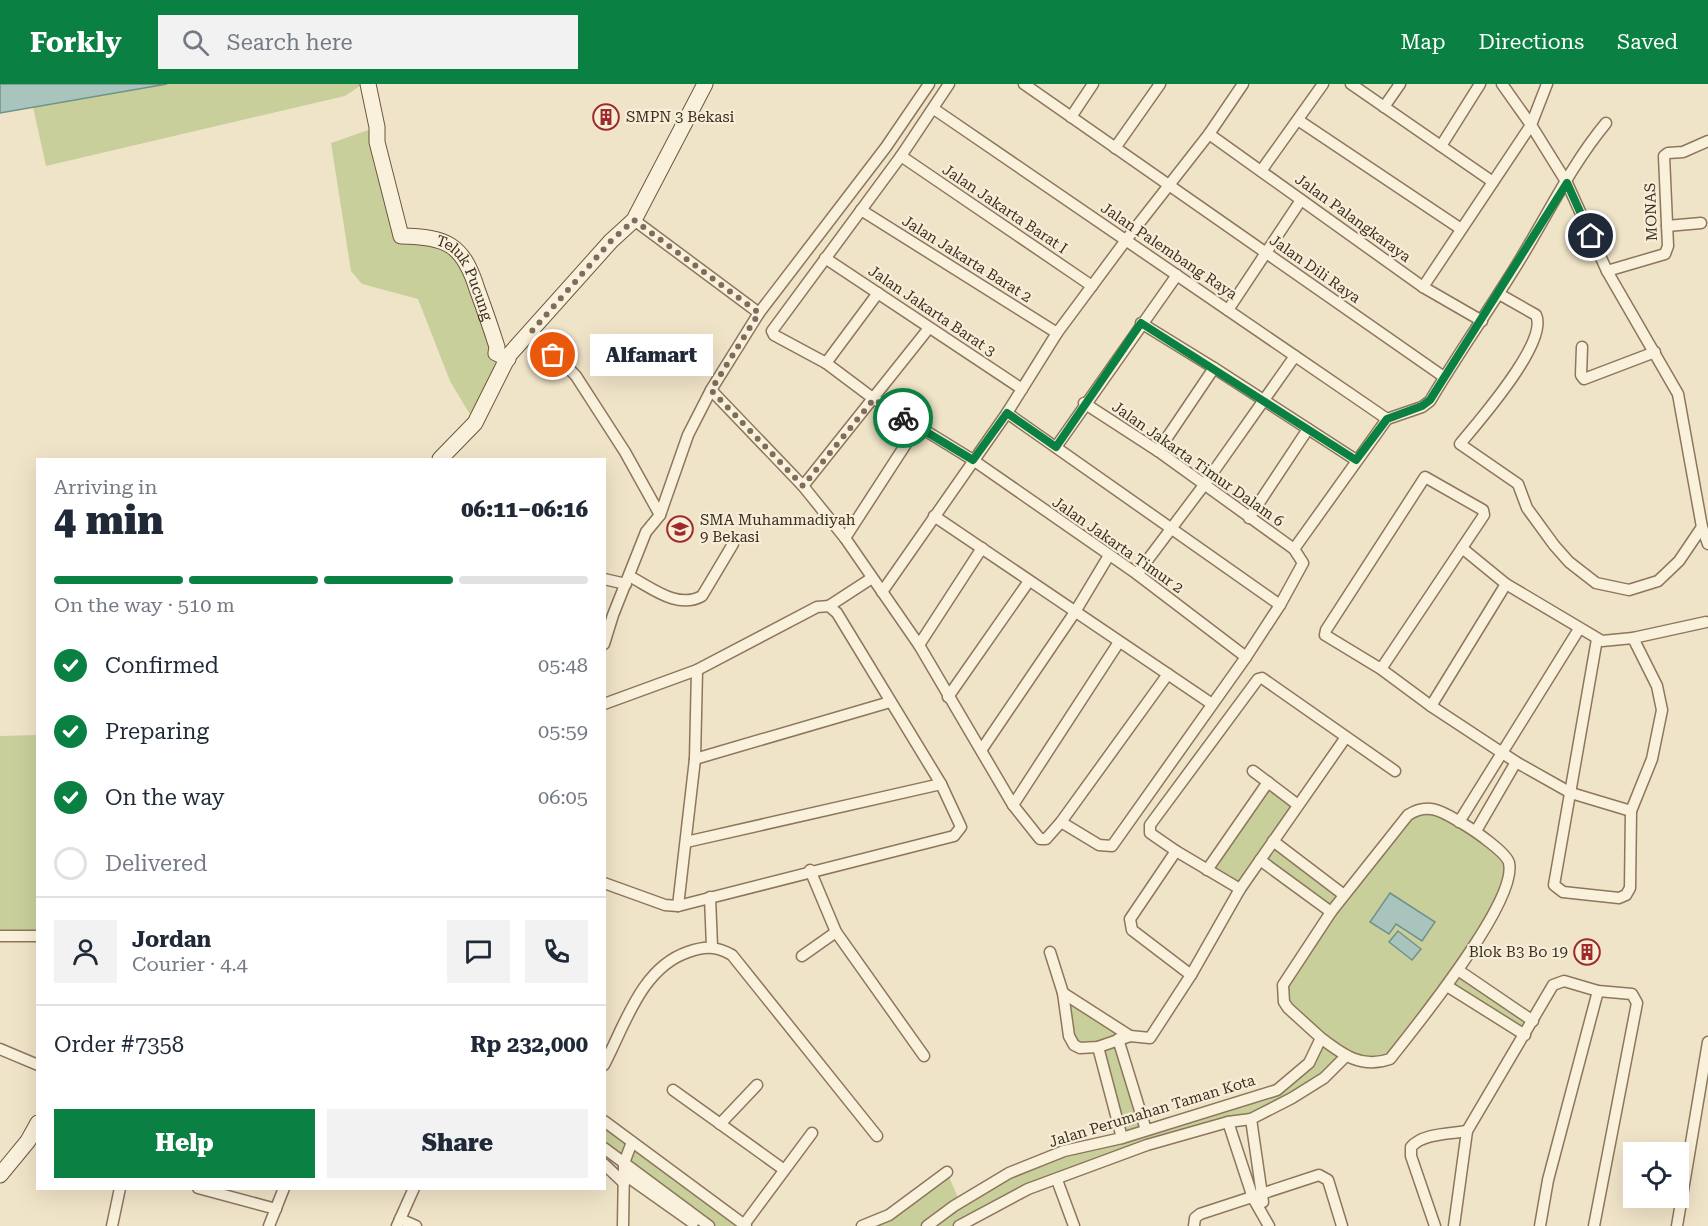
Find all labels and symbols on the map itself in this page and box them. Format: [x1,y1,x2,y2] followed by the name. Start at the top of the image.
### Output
[591,102,621,132] building icon: SMPN 3 Bekasi
[626,108,735,126] place label: SMPN 3 Bekasi
[939,161,1071,257] street label: Jalan Jakarta Barat I
[1292,170,1414,266] street label: Jalan Palangkaraya
[1641,183,1661,241] street label: MONAS
[1097,199,1241,303] street label: Jalan Palembang Raya
[1565,210,1616,261] pin
[899,212,1035,306] street label: Jalan Jakarta Barat 2
[434,231,497,324] street label: Teluk Pucung
[1266,231,1364,307] street label: Jalan Dili Raya
[865,262,999,360] street label: Jalan Jakarta Barat 3
[527,329,578,380] pin
[589,334,712,376] callout: Alfamart
[873,388,933,448] courier
[1109,398,1287,530] street label: Jalan Jakarta Timur Dalam 6
[1049,493,1187,597] street label: Jalan Jakarta Timur 2
[700,511,856,546] place label: SMA Muhammadiyah 9 Bekasi
[665,514,695,544] school or university icon: SMA Muhammadiyah 9 Bekasi
[1572,937,1602,967] building icon: Blok B3 Bo 19
[1469,943,1568,961] place label: Blok B3 Bo 19
[1047,1071,1257,1151] street label: Jalan Perumahan Taman Kota

